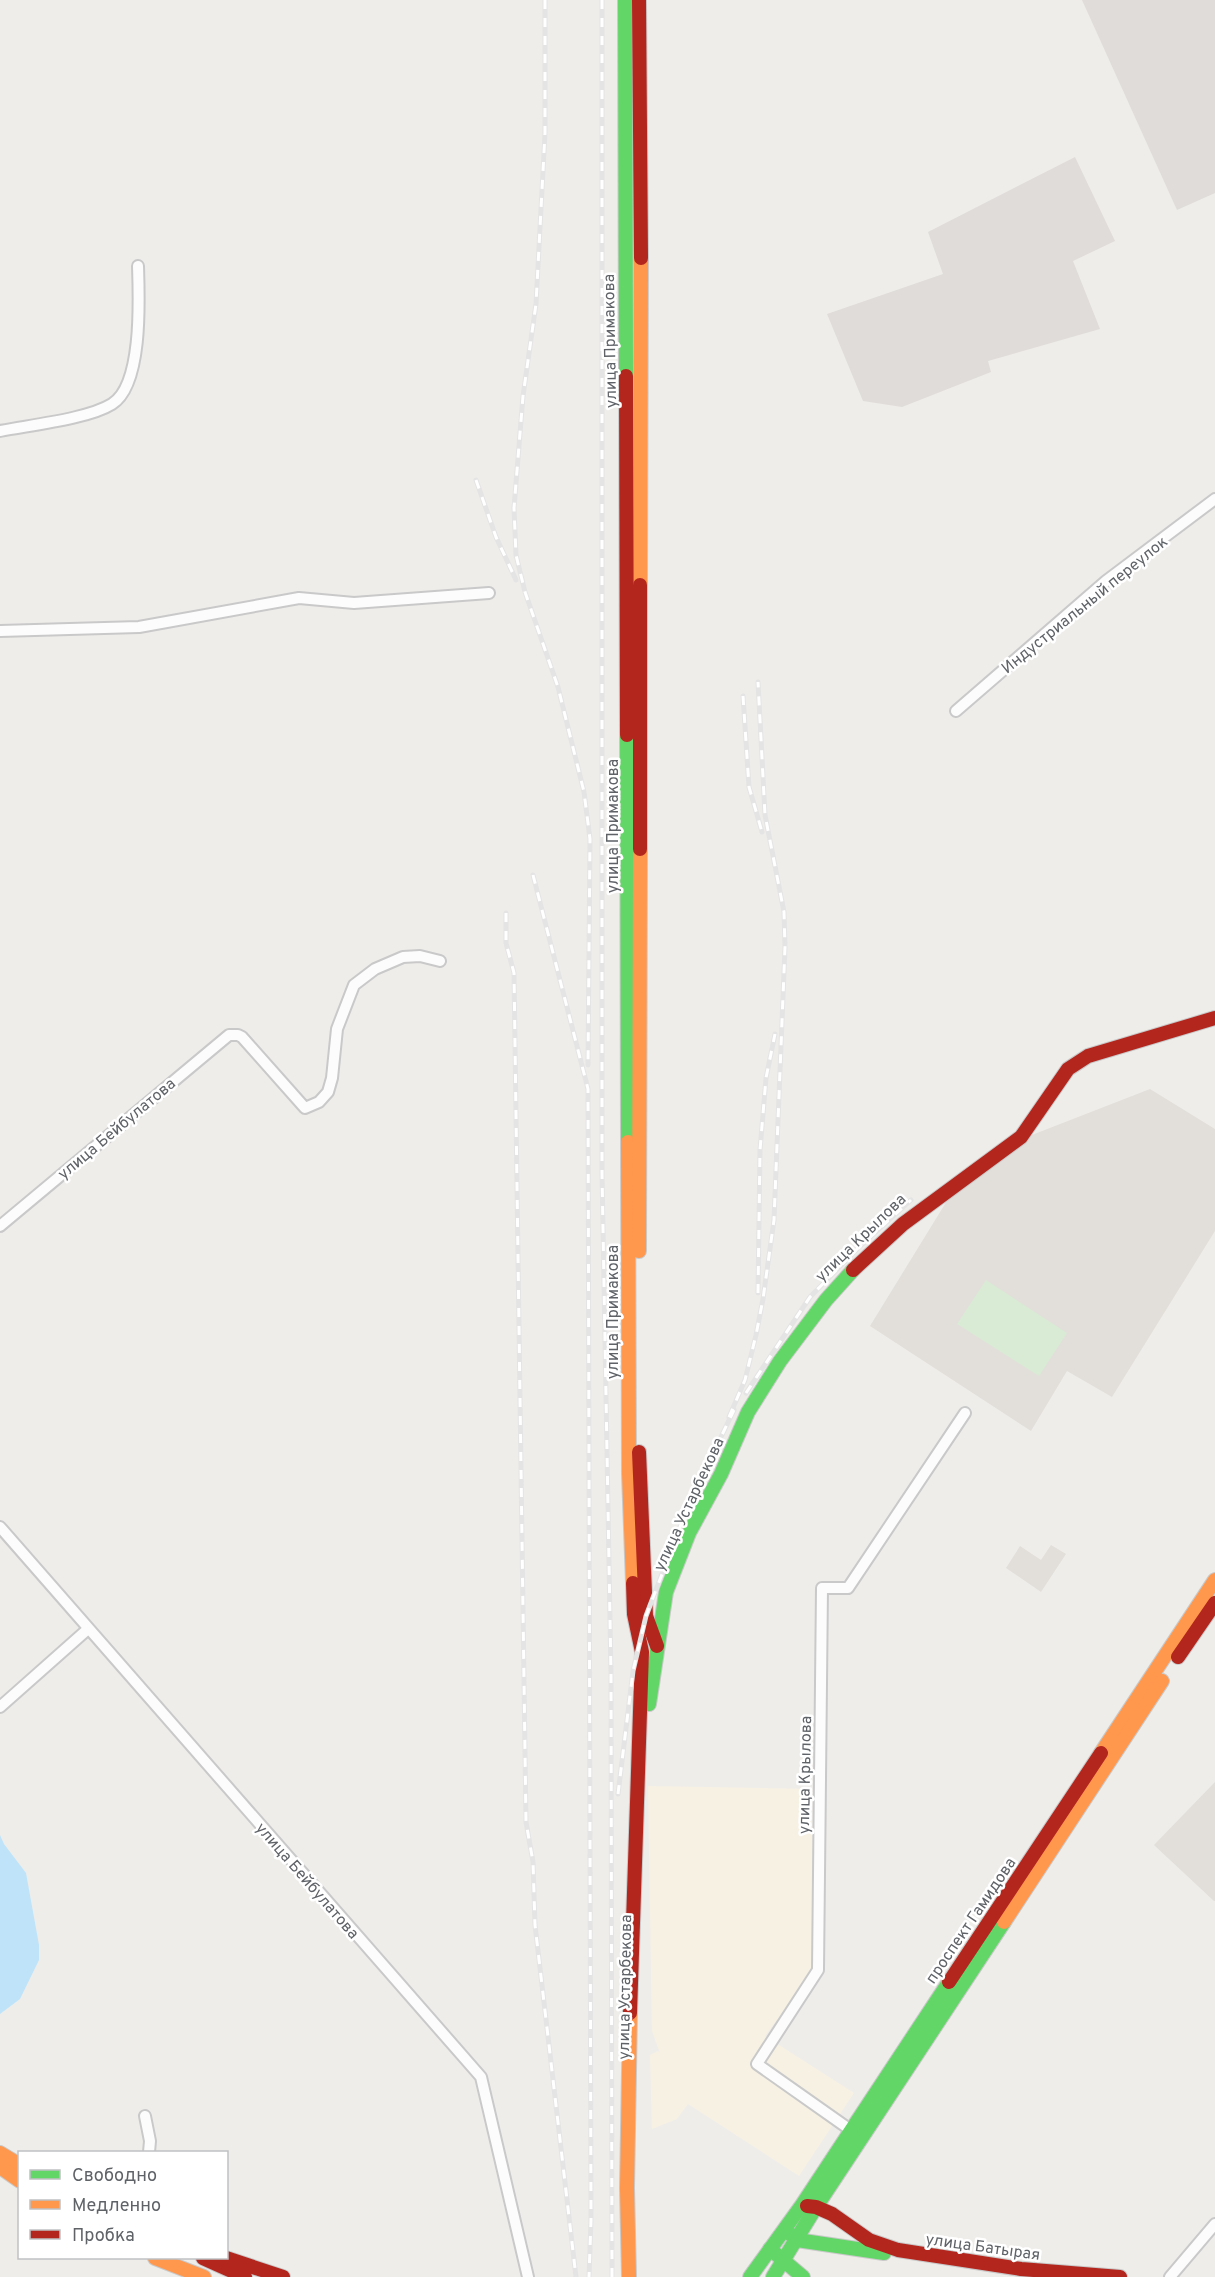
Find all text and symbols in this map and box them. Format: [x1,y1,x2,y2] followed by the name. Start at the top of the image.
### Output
[600,274,622,408] street label: улица Примакова
[998,532,1172,679] street label: Индустриальный переулок
[604,759,624,893] street label: улица Примакова
[54,1074,180,1185] street label: улица Бейбулатова
[812,1190,911,1287] street label: улица Крылова
[604,1245,624,1379] street label: улица Примакова
[650,1435,730,1575] street label: улица Устарбекова
[795,1716,817,1834] street label: улица Крылова
[250,1819,363,1944] street label: улица Бейбулатова
[922,1854,1021,1988] street label: проспект Гамидова
[615,1914,637,2060] street label: улица Устарбекова
[18,2151,228,2259] legend
[72,2165,157,2188] text: Свободно
[72,2195,161,2218] text: Медленно
[72,2225,135,2248] text: Пробка
[924,2230,1041,2266] street label: улица Батырая

